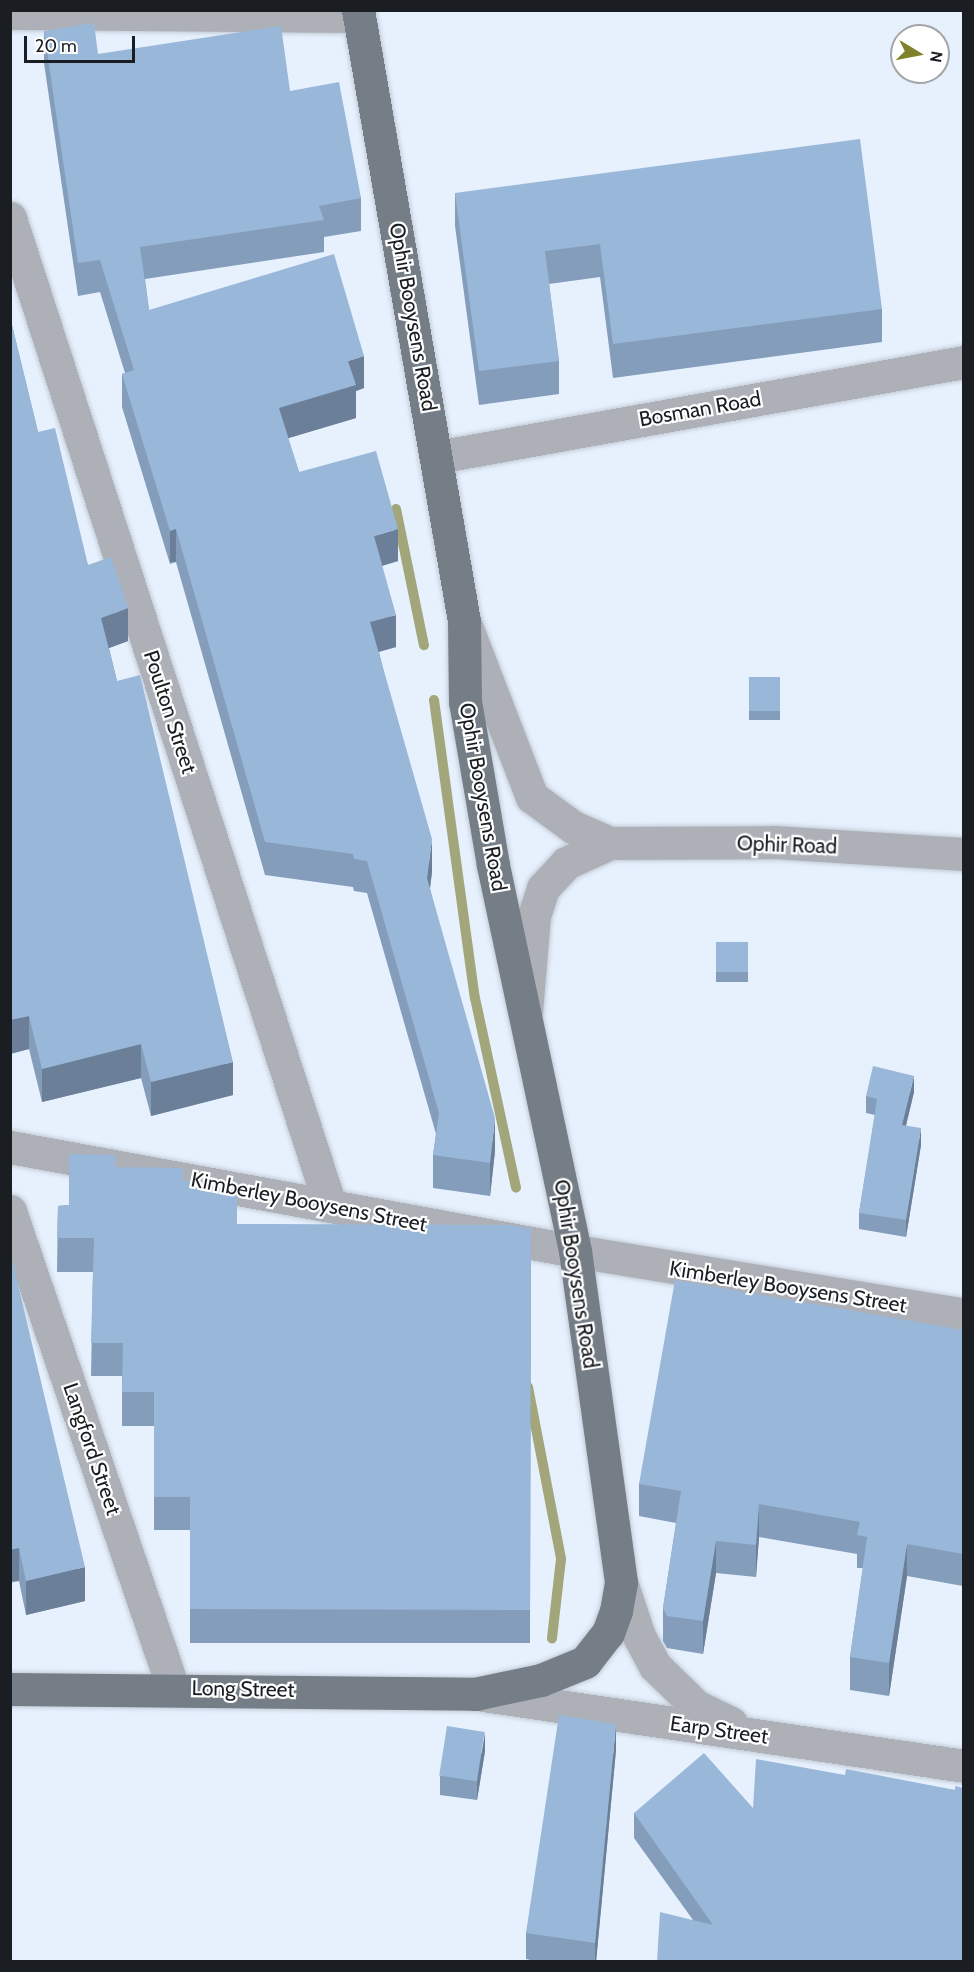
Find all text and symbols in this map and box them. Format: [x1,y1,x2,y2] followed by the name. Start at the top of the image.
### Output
[27,24,138,62] scale bar
[890,24,950,84] north arrow
[35,35,77,57] text: 20 m
[926,50,947,64] text: N
[384,221,442,413] street label: Ophir Booysens Road
[637,386,763,432] street label: Bosman Road
[138,647,202,777] street label: Poulton Street
[454,701,512,893] street label: Ophir Booysens Road
[736,831,838,859] street label: Ophir Road
[189,1167,429,1237] street label: Kimberley Booysens Street
[549,1178,603,1370] street label: Ophir Booysens Road
[668,1256,908,1318] street label: Kimberley Booysens Street
[58,1380,126,1518] street label: Langford Street
[191,1676,295,1702] street label: Long Street
[668,1711,770,1749] street label: Earp Street

